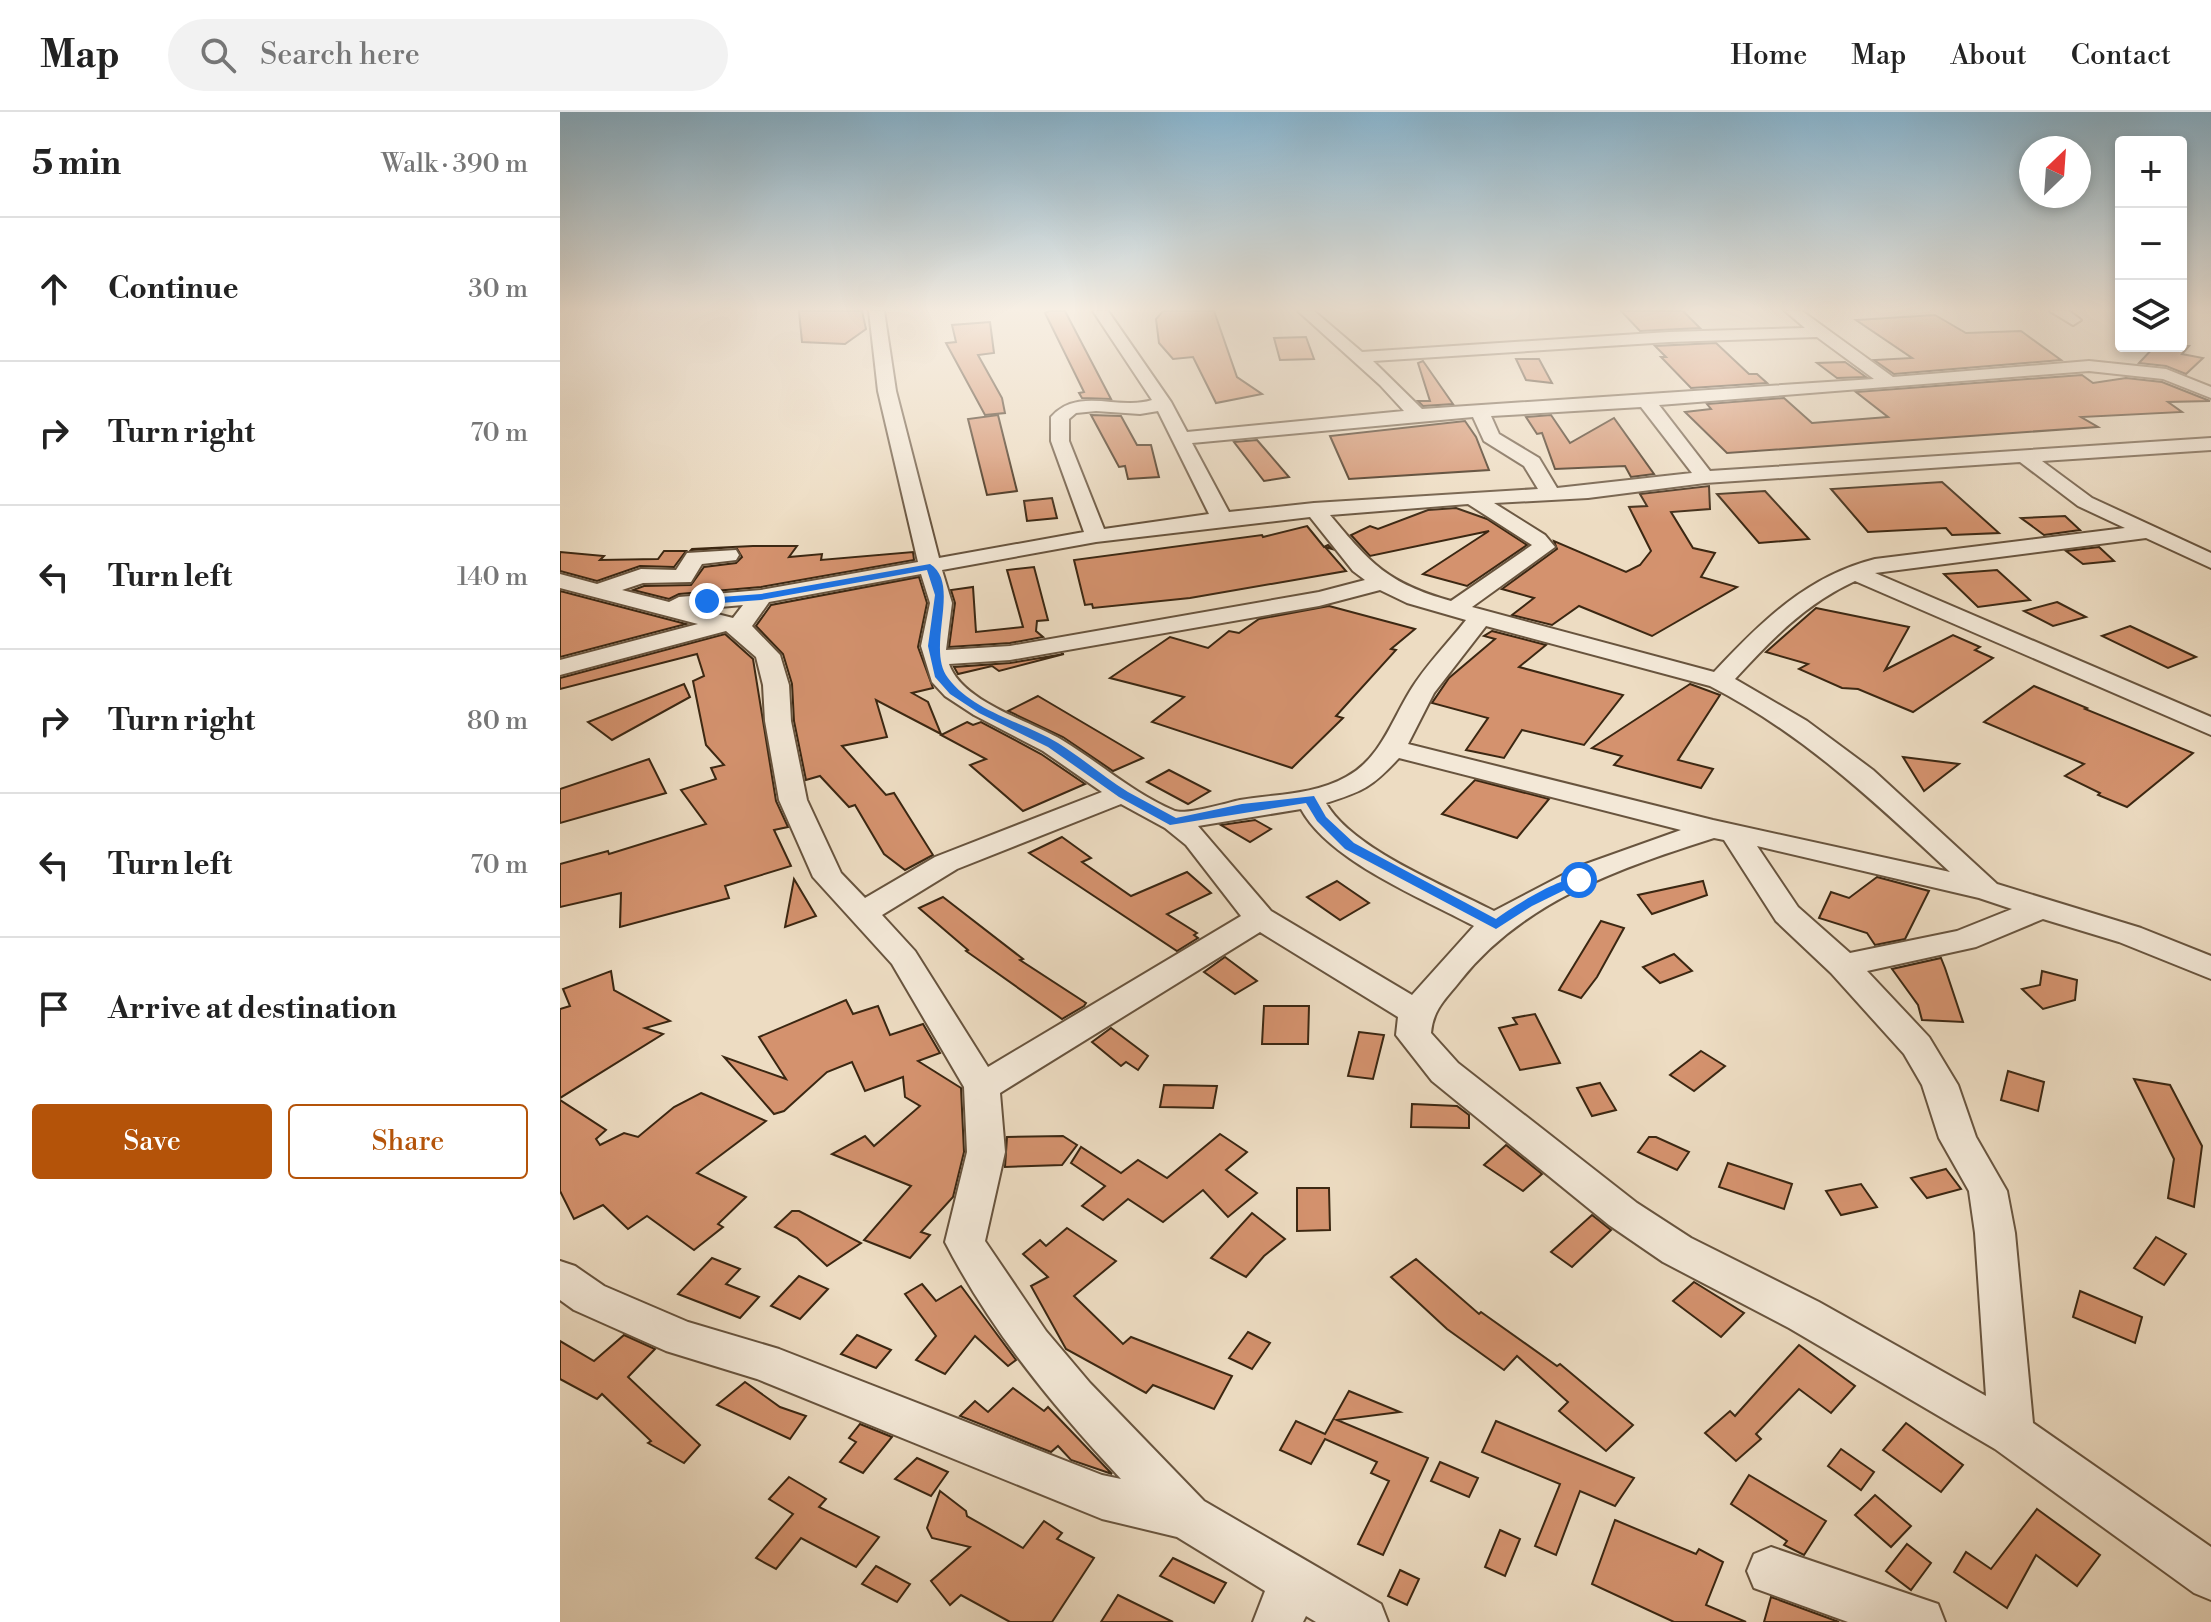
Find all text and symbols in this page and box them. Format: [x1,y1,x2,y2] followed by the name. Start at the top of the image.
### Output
[168,19,728,91] search box
[40,32,120,79] text: Map
[196,33,240,77] icon: search
[260,36,420,74] text: Search here
[1731,38,1807,73] text: Home
[1851,38,1906,73] text: Map
[1950,38,2027,73] text: About
[2071,38,2171,73] text: Contact
[2019,136,2091,208] north arrow
[2115,136,2187,352] map controls
[2115,136,2187,208] button: +
[32,143,121,185] text: 5 min
[381,148,528,180] text: Walk · 390 m
[2115,208,2187,280] button: −
[32,267,76,311] icon: ahead
[108,270,239,308] text: Continue
[468,273,528,305] text: 30 m
[2115,280,2187,352] button: layers
[32,411,76,455] icon: right
[108,414,255,452] text: Turn right
[470,417,528,449] text: 70 m
[32,555,76,599] icon: left
[108,558,232,596] text: Turn left
[457,561,528,593] text: 140 m
[689,583,725,619] route end
[32,699,76,743] icon: right
[108,702,255,740] text: Turn right
[467,705,528,737] text: 80 m
[32,843,76,887] icon: left
[108,846,232,884] text: Turn left
[470,849,528,881] text: 70 m
[1561,862,1597,898] route start
[32,987,76,1031] icon: arrive
[108,990,397,1028] text: Arrive at destination
[32,1104,272,1179] button: Save
[288,1104,528,1179] button: Share

